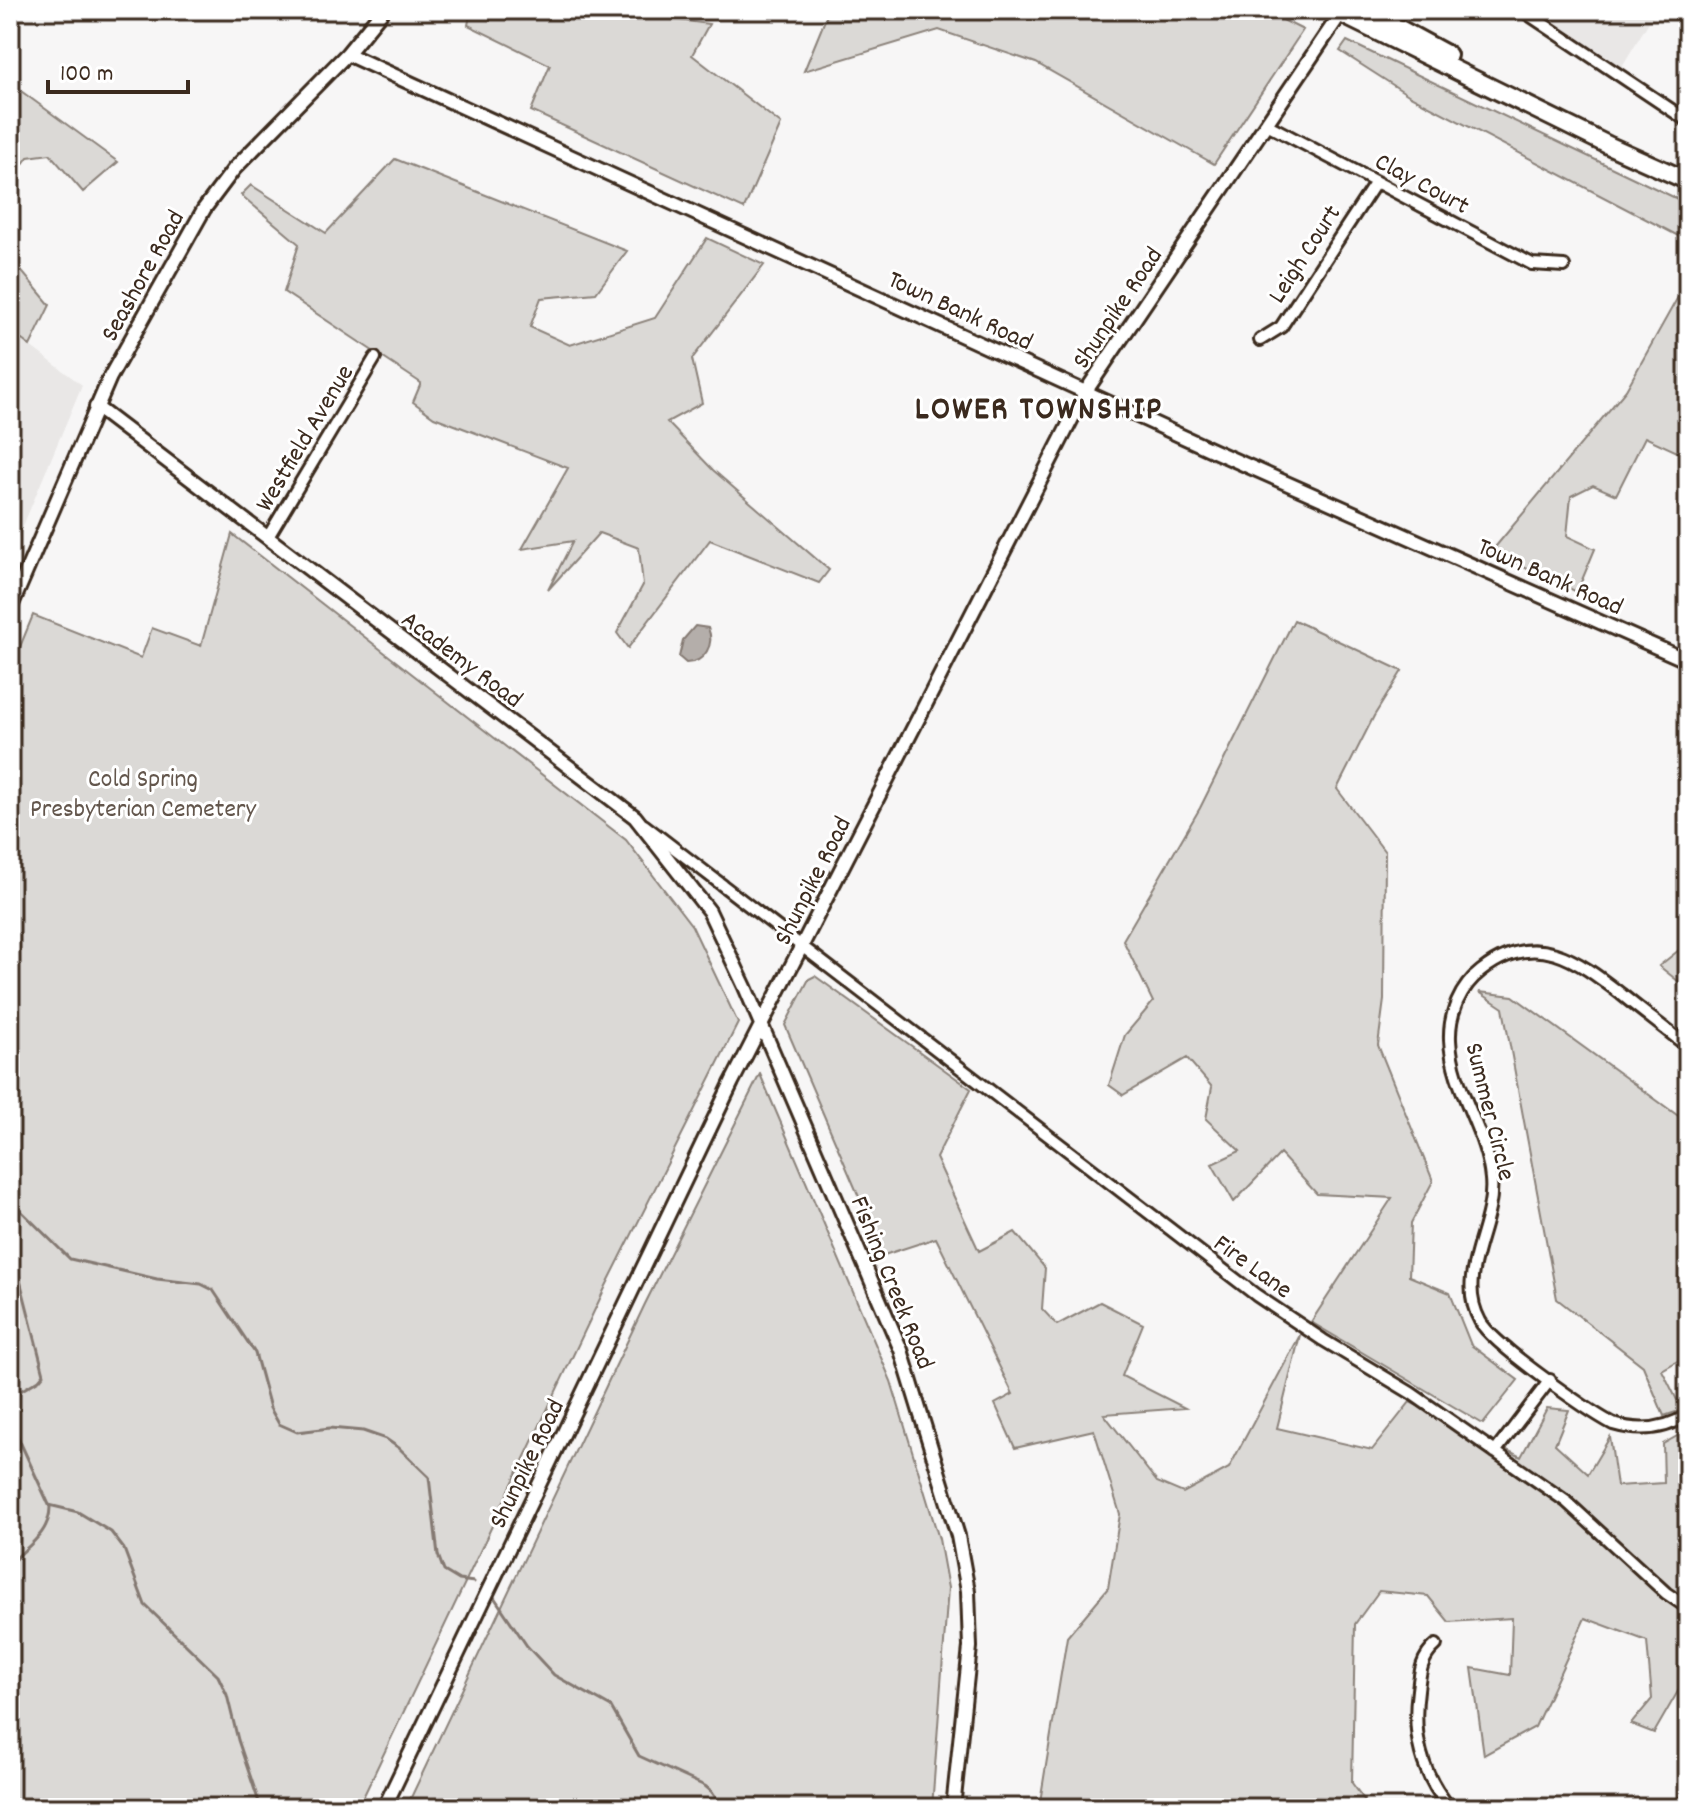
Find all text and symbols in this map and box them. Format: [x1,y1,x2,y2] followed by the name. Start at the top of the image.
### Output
[48,44,188,94] scale bar
[60,58,113,92] text: 100 m
[1367,145,1476,226] street label: Clay Court
[1260,198,1352,312] street label: Leigh Court
[93,204,195,349] street label: Seashore Road
[1064,241,1173,377] street label: Shunpike Road
[881,262,1038,362] street label: Town Bank Road
[247,358,365,519] street label: Westfield Avenue
[915,387,1163,436] district label: LOWER TOWNSHIP
[1471,530,1628,627] street label: Town Bank Road
[392,603,529,719] street label: Academy Road
[30,762,256,829] park label: Cold Spring Presbyterian Cemetery
[766,811,862,952] street label: Shunpike Road
[1454,1039,1524,1185] street label: Summer Circle
[839,1191,942,1376] street label: Fishing Creek Road
[1205,1227,1299,1309] street label: Fire Lane
[481,1394,575,1536] street label: Shunpike Road

